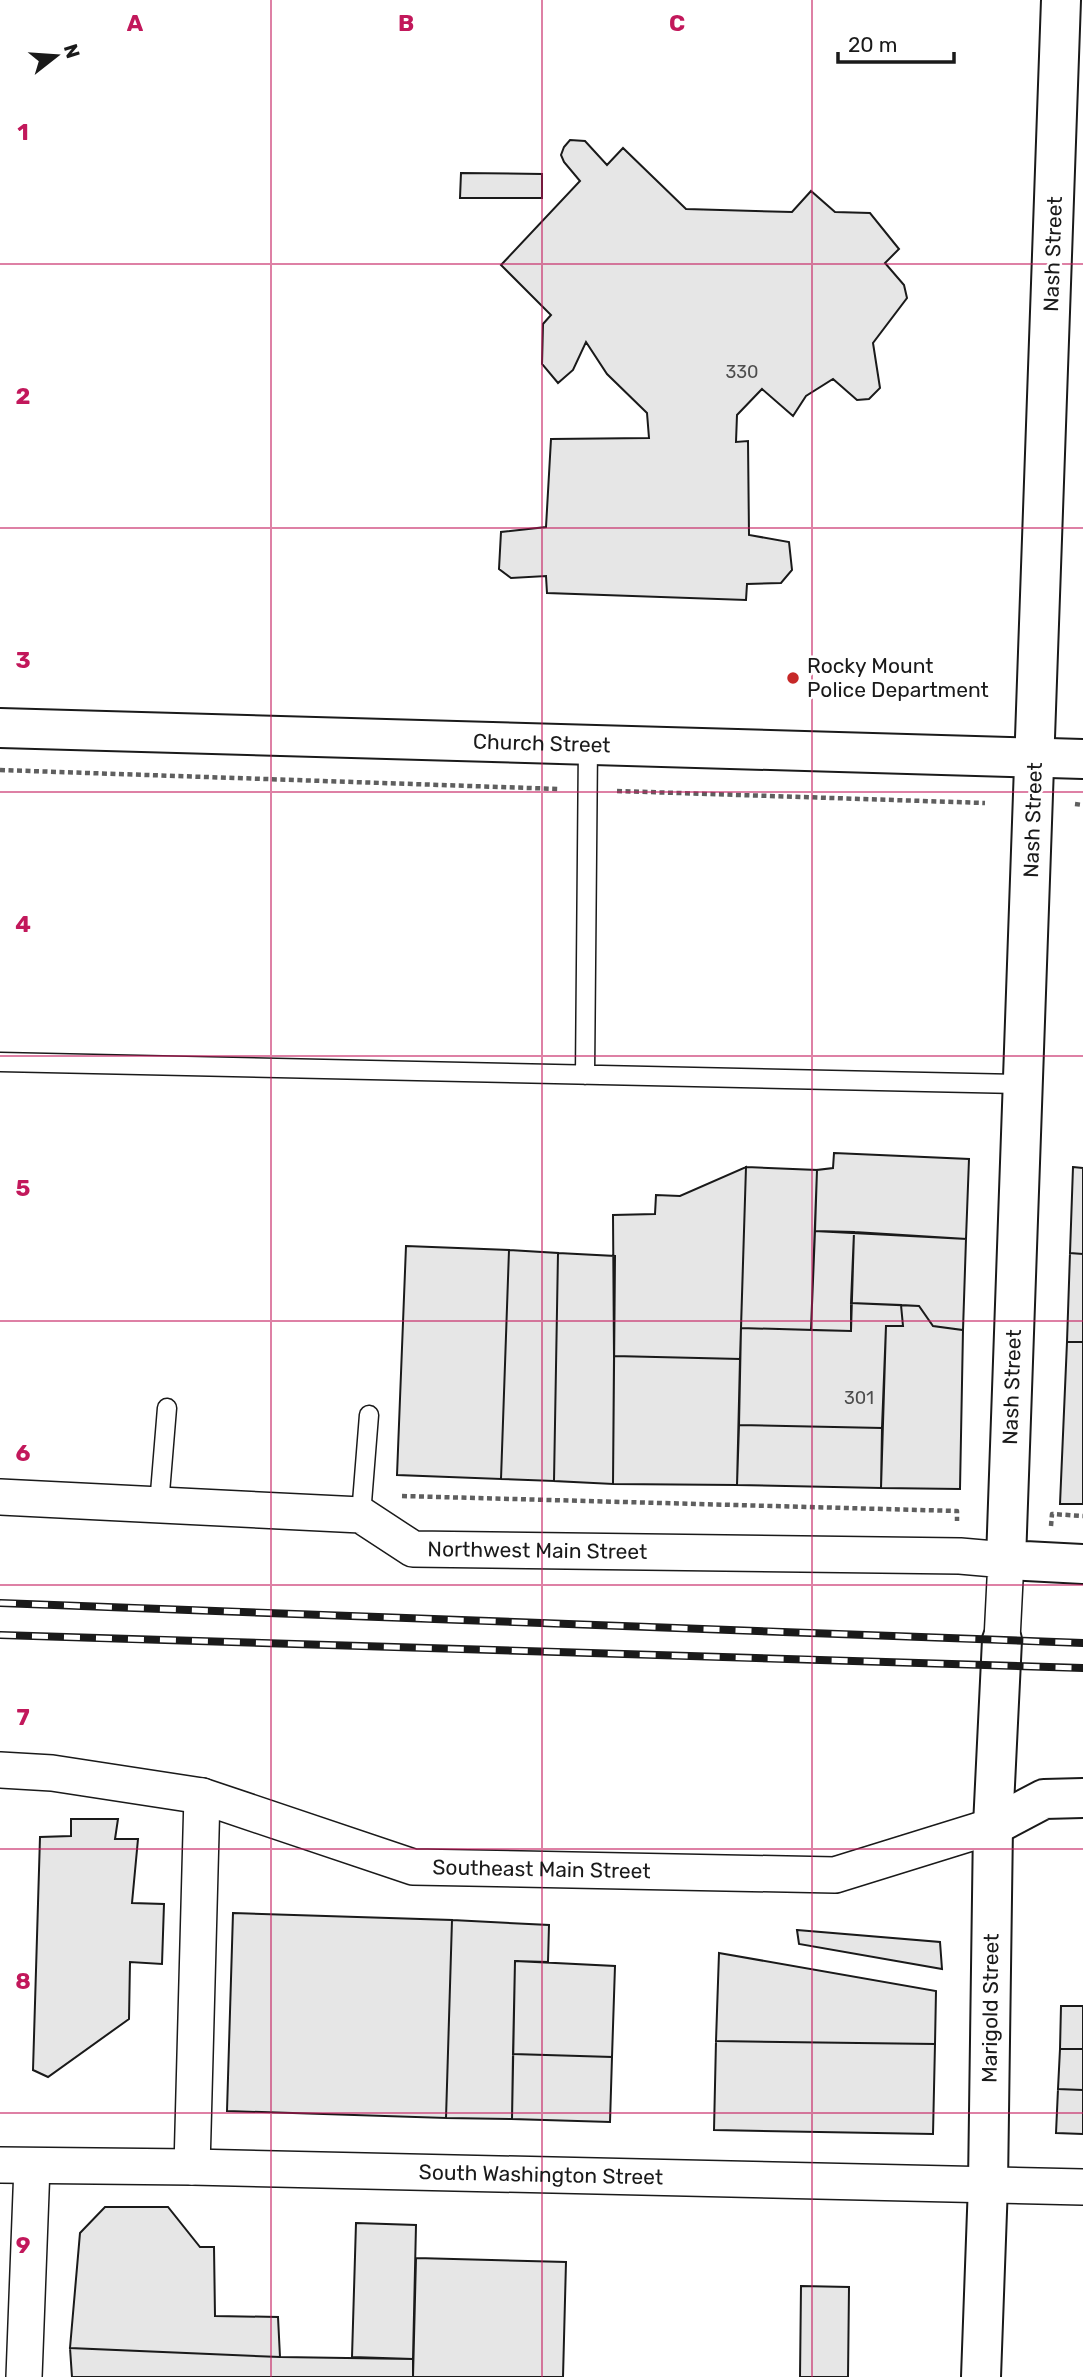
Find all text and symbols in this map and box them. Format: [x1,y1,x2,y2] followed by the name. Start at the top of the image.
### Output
[127,9,144,37] text: A
[398,9,414,37] text: B
[669,9,685,37] text: C
[21,21,91,91] north arrow
[838,21,954,65] scale bar
[848,32,897,57] text: 20 m
[59,41,85,61] text: N
[17,118,29,146] text: 1
[1038,196,1067,312] street label: Nash Street
[725,361,759,383] house number: 330
[16,382,30,410] text: 2
[15,646,31,674] text: 3
[807,653,989,702] place label: Rocky Mount Police Department
[785,670,801,686] marker: Rocky Mount Police Department
[473,729,611,757] street label: Church Street
[1018,762,1047,878] street label: Nash Street
[15,910,31,938] text: 4
[16,1174,31,1202] text: 5
[997,1329,1026,1445] street label: Nash Street
[844,1387,874,1409] house number: 301
[16,1439,31,1467] text: 6
[427,1536,648,1564] street label: Northwest Main Street
[16,1703,30,1731] text: 7
[432,1854,651,1884] street label: Southeast Main Street
[976,1933,1003,2083] street label: Marigold Street
[15,1967,31,1995] text: 8
[418,2159,663,2190] street label: South Washington Street
[16,2231,30,2259] text: 9

